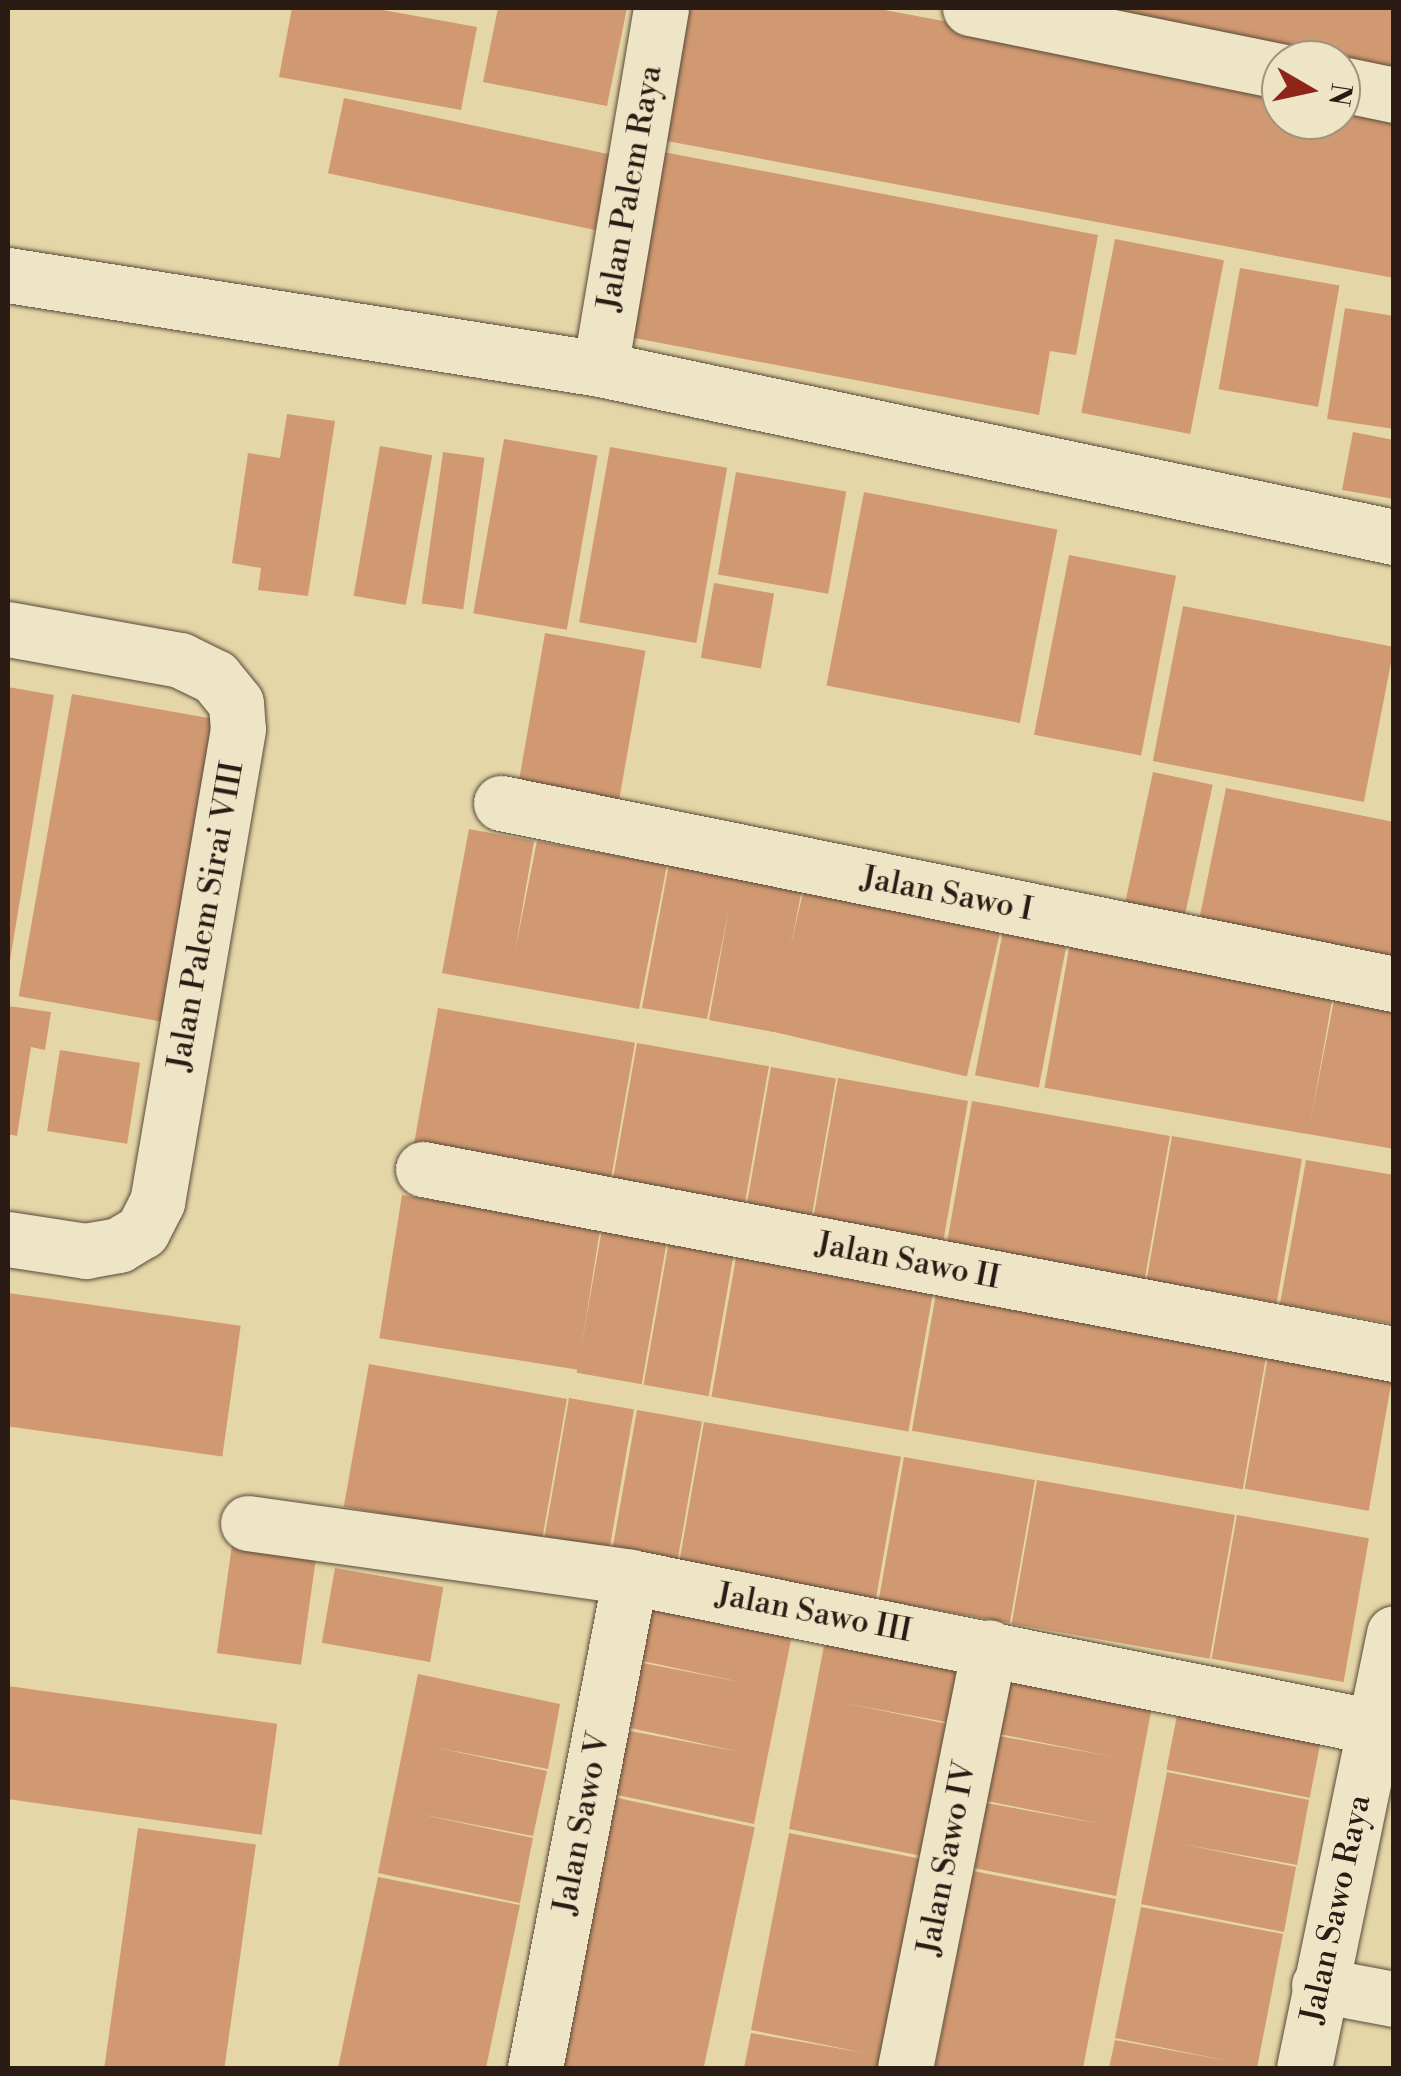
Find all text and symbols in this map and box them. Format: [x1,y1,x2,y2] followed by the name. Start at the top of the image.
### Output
[1261,40,1361,140] north arrow
[590,62,670,314] street label: Jalan Palem Raya
[1320,81,1358,108] text: N
[160,759,252,1073] street label: Jalan Palem Sirai VIII
[858,859,1036,929] street label: Jalan Sawo I
[813,1224,1003,1298] street label: Jalan Sawo II
[713,1575,915,1651] street label: Jalan Sawo III
[546,1729,618,1917] street label: Jalan Sawo V
[909,1758,985,1958] street label: Jalan Sawo IV
[1293,1791,1379,2027] street label: Jalan Sawo Raya

